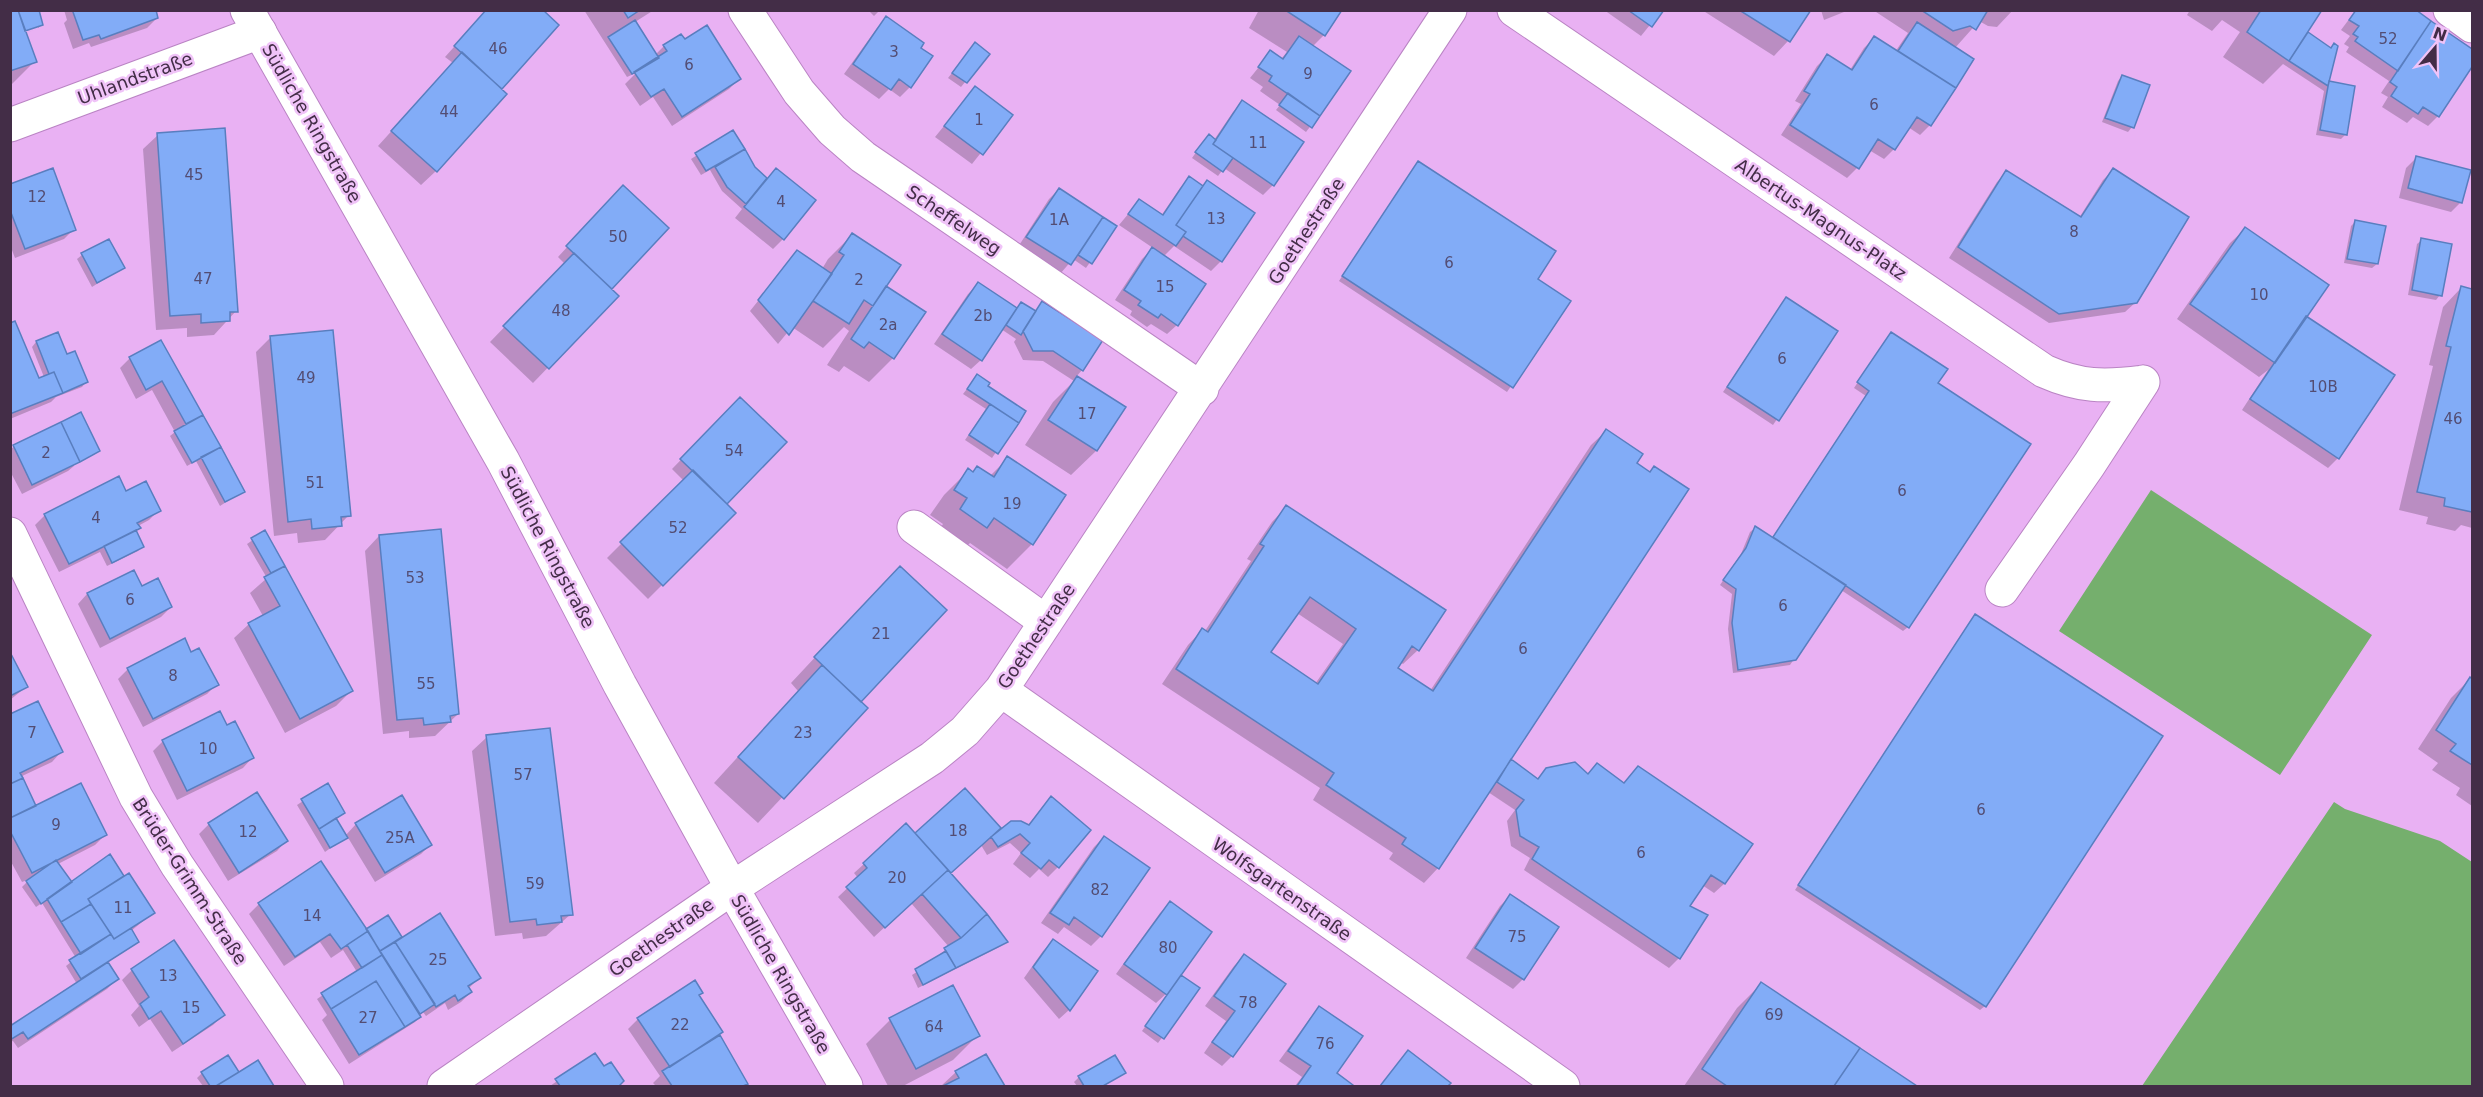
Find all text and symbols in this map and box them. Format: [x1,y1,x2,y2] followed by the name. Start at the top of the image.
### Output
[2405,18,2465,78] north arrow
[2430,23,2450,46] text: N
[2378,30,2398,48] house number: 52
[258,40,366,206] street label: Südliche Ringstraße
[488,40,508,58] house number: 46
[889,43,899,61] house number: 3
[75,47,195,109] street label: Uhlandstraße
[684,56,694,74] house number: 6
[1303,65,1313,83] house number: 9
[1869,96,1879,114] house number: 6
[439,103,459,121] house number: 44
[974,111,984,129] house number: 1
[1248,134,1268,152] house number: 11
[1732,154,1910,284] street label: Albertus-Magnus-Platz
[184,166,204,184] house number: 45
[1264,174,1348,288] street label: Goethestraße
[903,181,1005,259] street label: Scheffelweg
[27,188,47,206] house number: 12
[776,193,786,211] house number: 4
[1206,210,1226,228] house number: 13
[1049,211,1070,229] house number: 1A
[2069,223,2079,241] house number: 8
[608,228,628,246] house number: 50
[1444,254,1454,272] house number: 6
[193,270,213,288] house number: 47
[854,271,864,289] house number: 2
[1155,278,1175,296] house number: 15
[2249,286,2269,304] house number: 10
[551,302,571,320] house number: 48
[973,307,993,325] house number: 2b
[879,316,897,334] house number: 2a
[1777,350,1787,368] house number: 6
[296,369,316,387] house number: 49
[2308,378,2338,396] house number: 10B
[1077,405,1097,423] house number: 17
[2443,410,2463,428] house number: 46
[724,442,744,460] house number: 54
[41,444,51,462] house number: 2
[496,463,600,631] street label: Südliche Ringstraße
[305,474,325,492] house number: 51
[1897,482,1907,500] house number: 6
[1002,495,1022,513] house number: 19
[91,509,101,527] house number: 4
[668,519,688,537] house number: 52
[405,569,425,587] house number: 53
[993,579,1079,693] street label: Goethestraße
[125,591,135,609] house number: 6
[1778,597,1788,615] house number: 6
[871,625,891,643] house number: 21
[1518,640,1528,658] house number: 6
[168,667,178,685] house number: 8
[416,675,436,693] house number: 55
[27,724,37,742] house number: 7
[793,724,813,742] house number: 23
[198,740,218,758] house number: 10
[513,766,533,784] house number: 57
[128,794,252,968] street label: Brüder-Grimm-Straße
[1976,801,1986,819] house number: 6
[51,816,61,834] house number: 9
[948,822,968,840] house number: 18
[238,823,258,841] house number: 12
[385,829,415,847] house number: 25A
[1208,833,1356,945] street label: Wolfsgartenstraße
[1636,844,1646,862] house number: 6
[887,869,907,887] house number: 20
[525,875,545,893] house number: 59
[1090,881,1110,899] house number: 82
[727,891,835,1057] street label: Südliche Ringstraße
[605,893,717,981] street label: Goethestraße
[113,899,133,917] house number: 11
[302,907,322,925] house number: 14
[1507,928,1527,946] house number: 75
[1158,939,1178,957] house number: 80
[428,951,448,969] house number: 25
[158,967,178,985] house number: 13
[1238,994,1258,1012] house number: 78
[181,999,201,1017] house number: 15
[1764,1006,1784,1024] house number: 69
[358,1009,378,1027] house number: 27
[670,1016,690,1034] house number: 22
[924,1018,944,1036] house number: 64
[1315,1035,1335,1053] house number: 76

